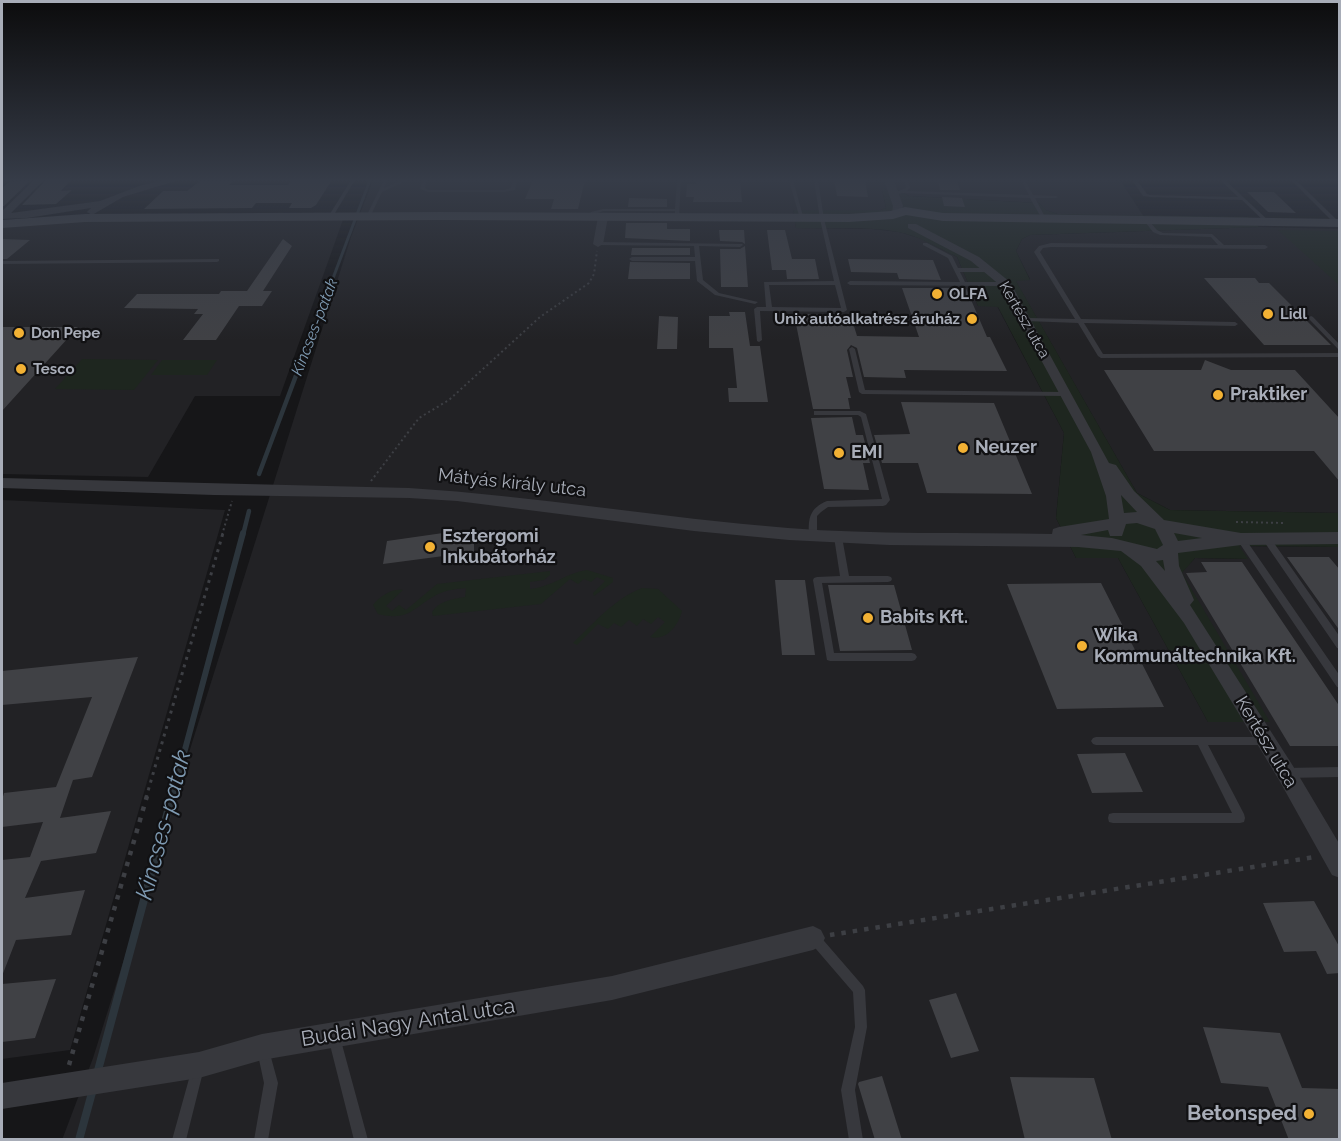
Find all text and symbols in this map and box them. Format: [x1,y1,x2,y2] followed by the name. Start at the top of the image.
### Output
[288,276,342,378] water label: Kincses-patak
[995,278,1053,362] street label: Kertész utca
[949,285,987,303] place label: OLFA
[930,287,944,301] marker: OLFA
[1280,305,1307,323] place label: Lidl
[1261,307,1275,321] marker: Lidl
[774,310,960,328] place label: Unix autóalkatrész áruház
[965,312,979,326] marker: Unix autóalkatrész áruház
[31,324,100,342] place label: Don Pepe
[12,326,26,340] marker: Don Pepe
[33,360,75,378] place label: Tesco
[14,362,28,376] marker: Tesco
[1230,384,1307,406] place label: Praktiker
[1211,388,1225,402] marker: Praktiker
[975,437,1037,459] place label: Neuzer
[956,441,970,455] marker: Neuzer
[851,442,883,464] place label: EMI
[832,446,846,460] marker: EMI
[437,464,587,502] street label: Mátyás király utca
[442,526,556,568] place label: Esztergomi Inkubátorház
[423,540,437,554] marker: Esztergomi Inkubátorház
[880,607,968,629] place label: Babits Kft.
[861,611,875,625] marker: Babits Kft.
[1094,625,1296,668] place label: Wika Kommunáltechnika Kft.
[1075,639,1089,653] marker: Wika Kommunáltechnika Kft.
[1230,692,1302,792] street label: Kertész utca
[130,747,198,903] water label: Kincses-patak
[299,994,517,1052] street label: Budai Nagy Antal utca
[1187,1101,1297,1127] place label: Betonsped
[1302,1107,1316,1121] marker: Betonsped

